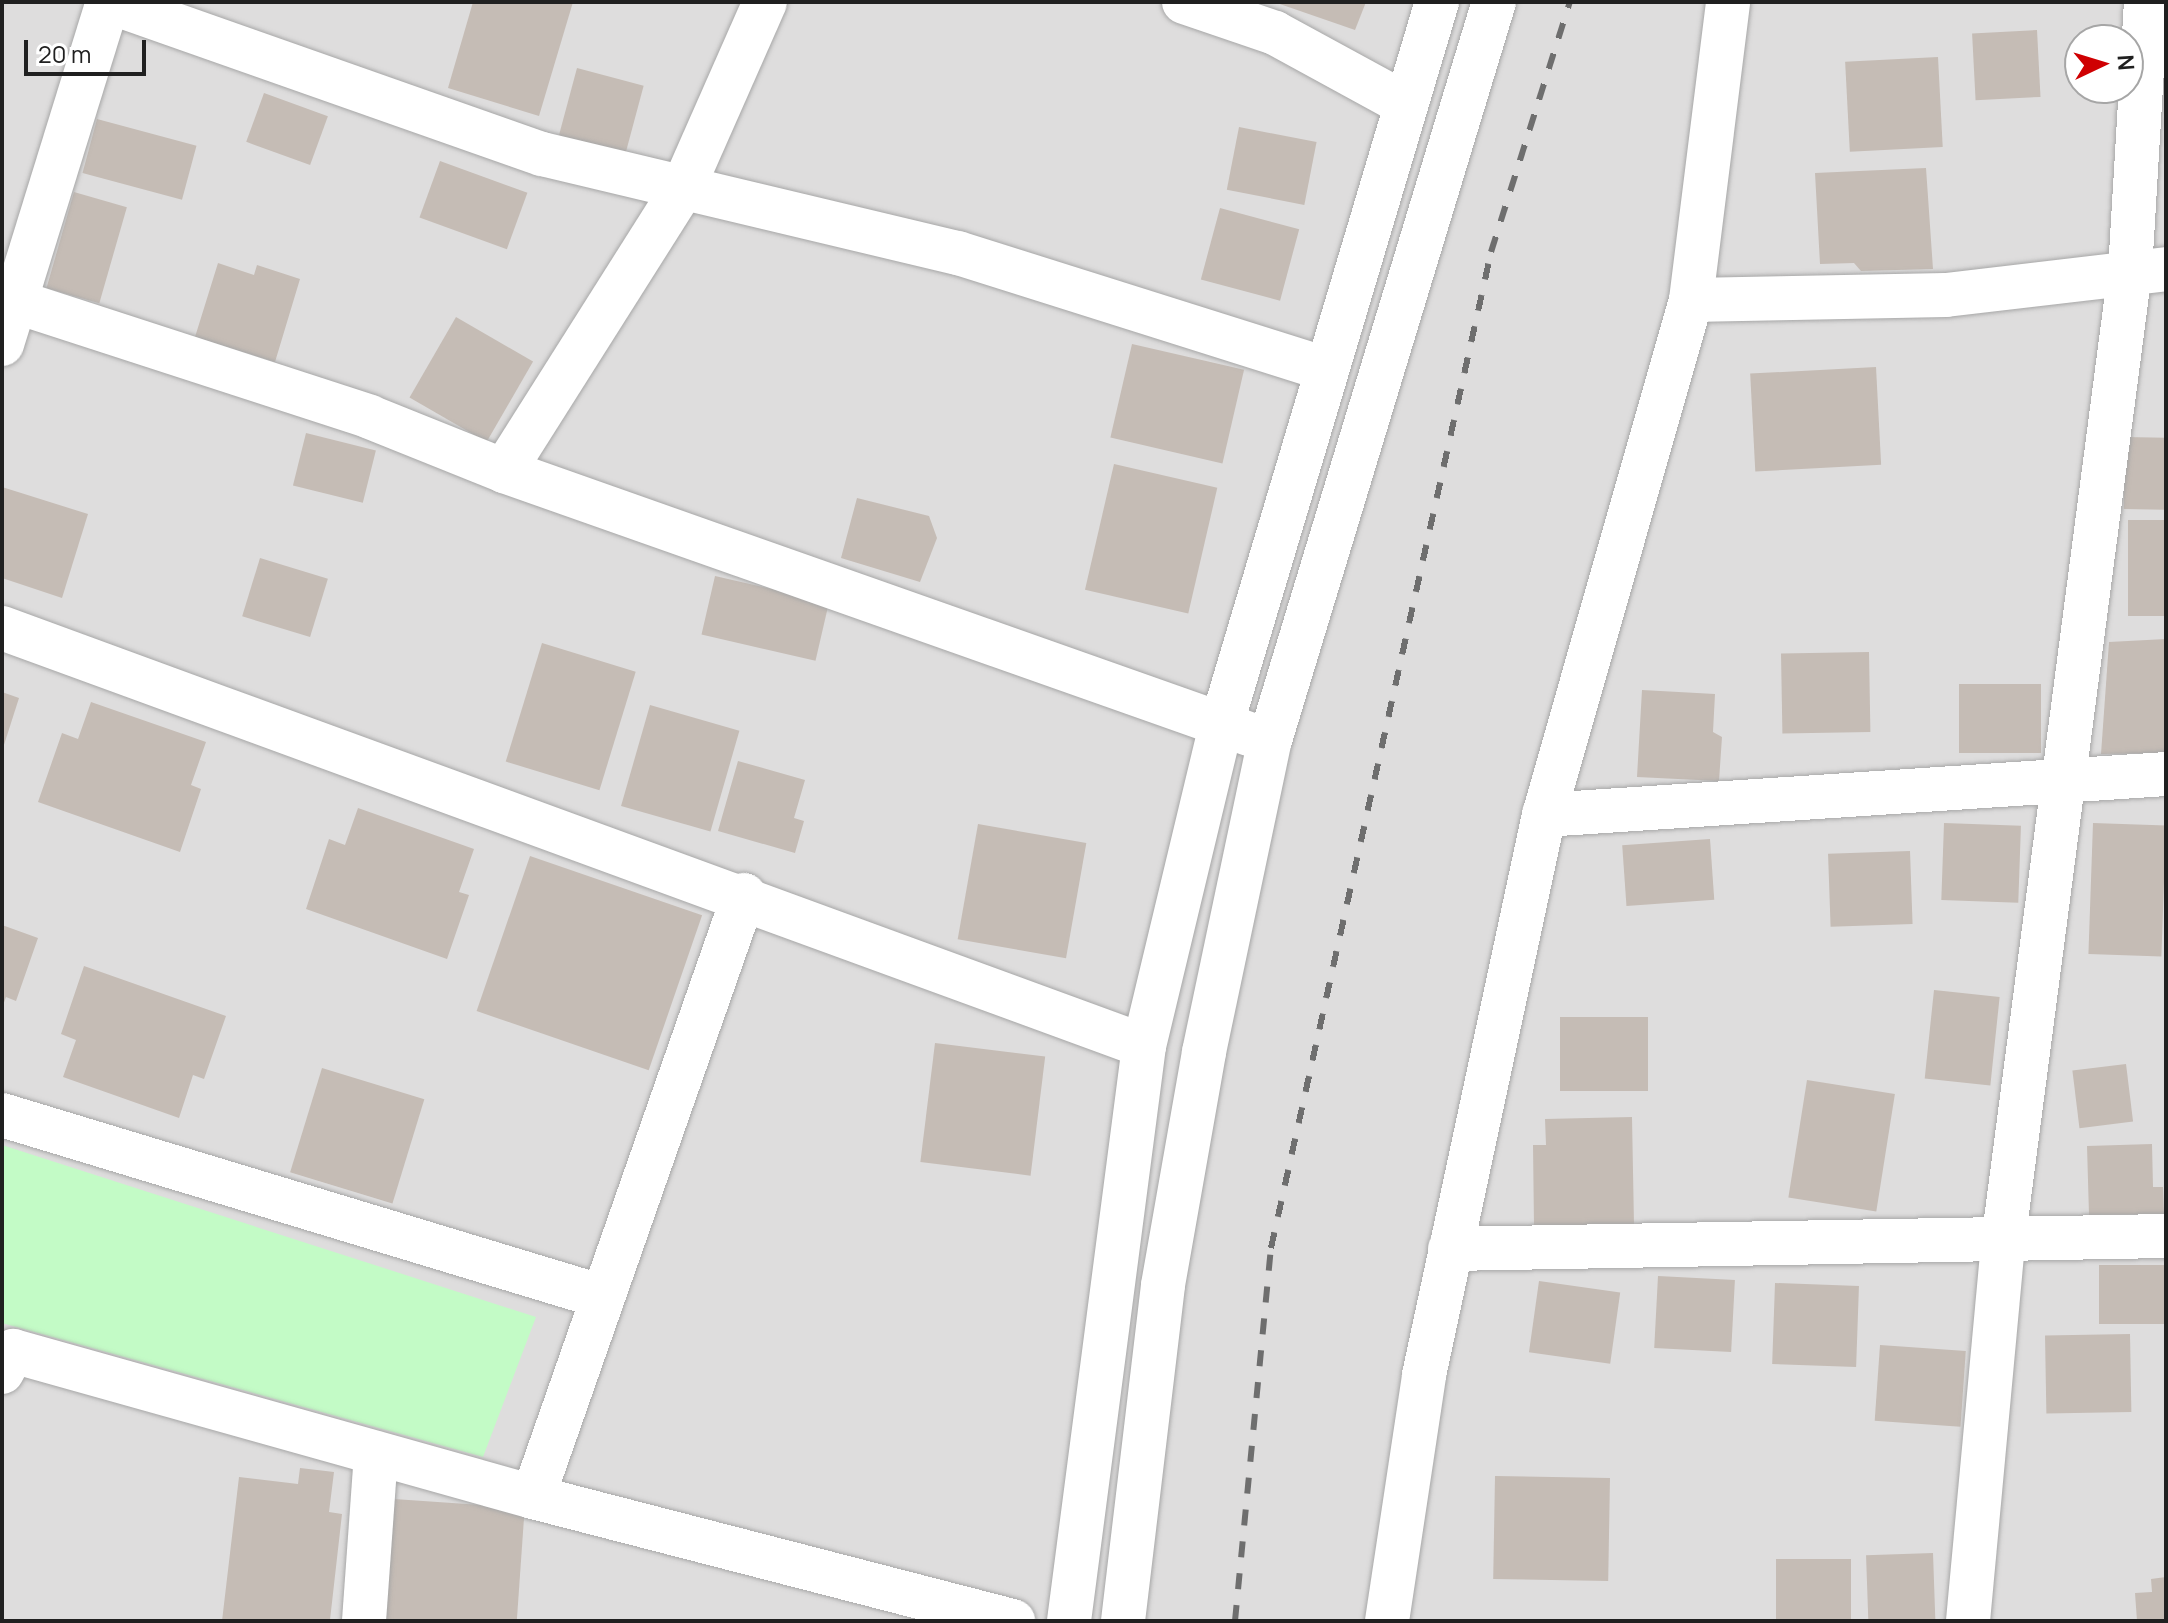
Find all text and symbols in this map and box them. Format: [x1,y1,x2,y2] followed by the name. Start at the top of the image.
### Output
[28,24,150,74] scale bar
[2064,24,2144,104] north arrow
[38,37,91,70] text: 20 m
[2110,54,2141,71] text: N

